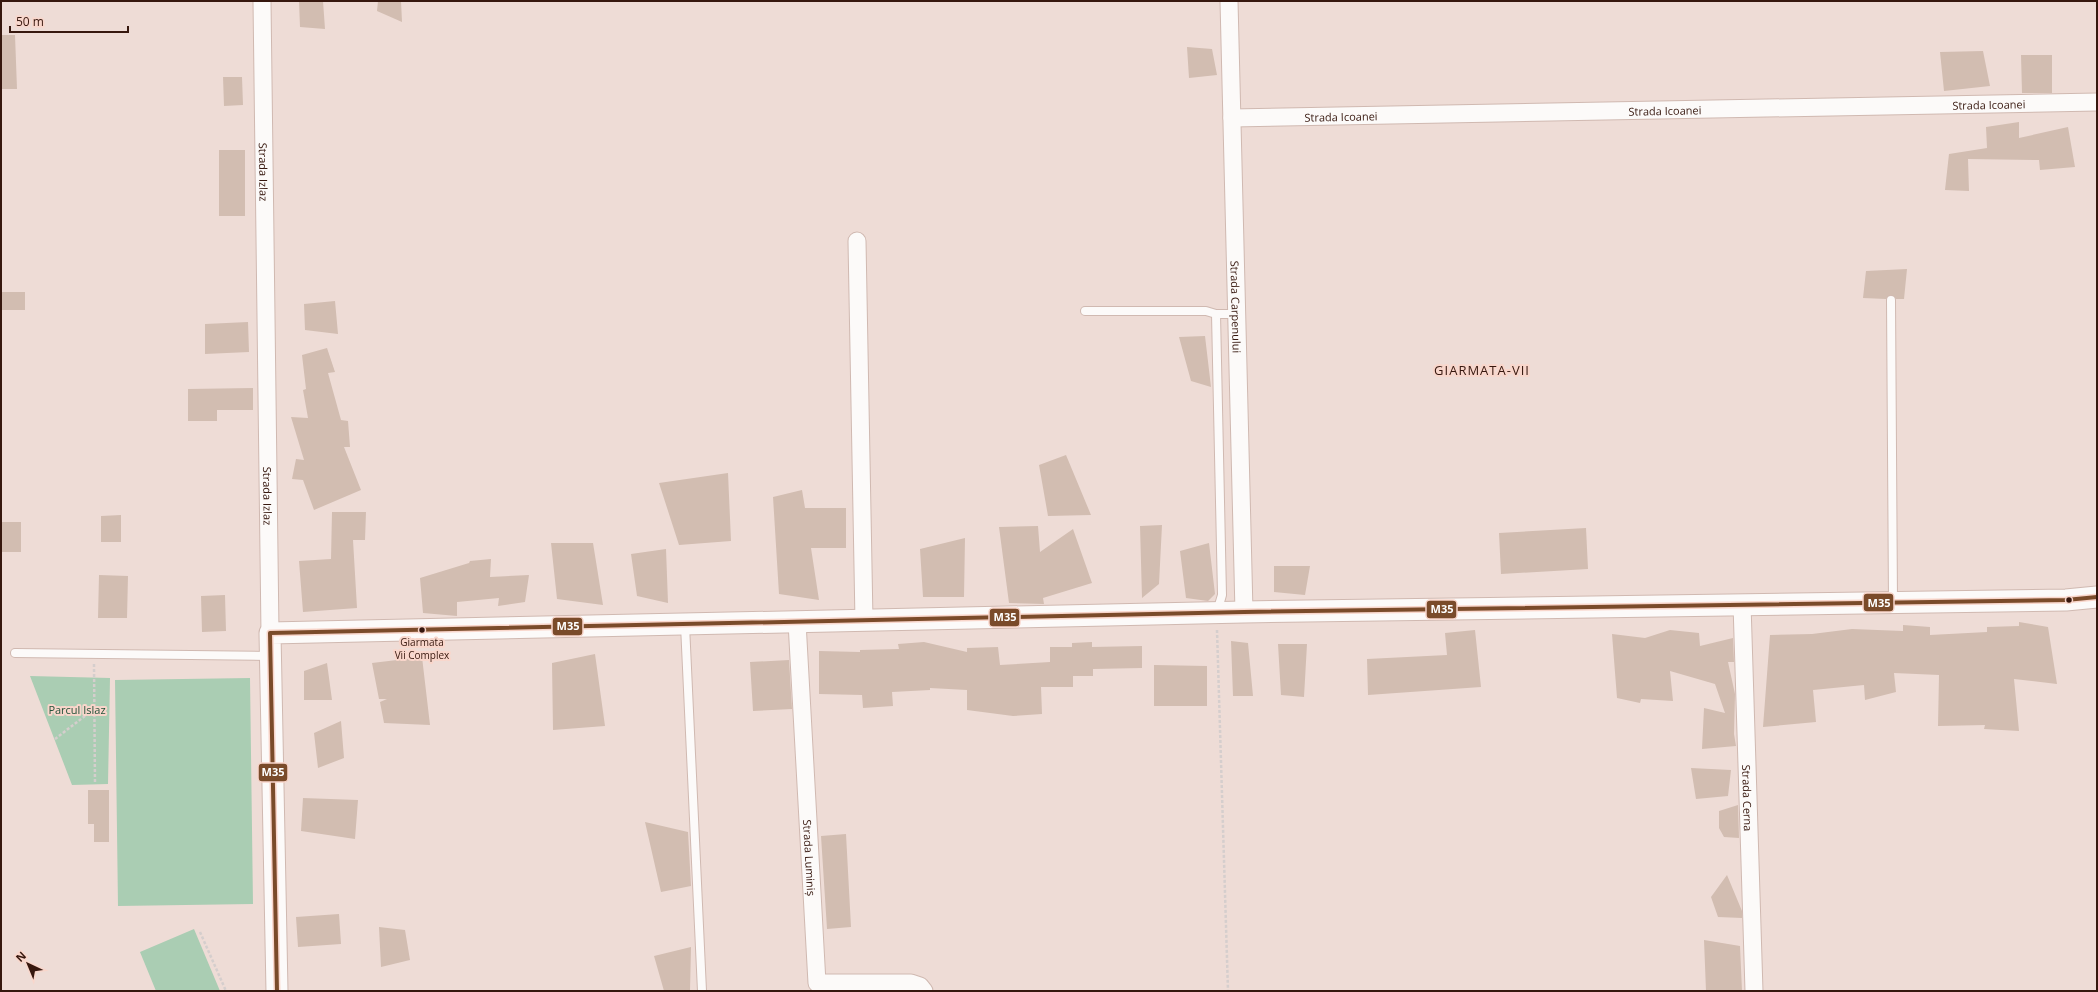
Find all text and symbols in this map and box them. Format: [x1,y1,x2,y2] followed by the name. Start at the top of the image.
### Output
[10,8,128,34] scale bar
[16,13,44,30] text: 50 m
[1952,96,2026,112] street label: Strada Icoanei
[1628,102,1702,118] street label: Strada Icoanei
[1304,108,1378,124] street label: Strada Icoanei
[256,143,272,201] street label: Strada Izlaz
[1228,260,1245,353] street label: Strada Carpenului
[1434,361,1530,379] district label: GIARMATA-VII
[260,467,276,525] street label: Strada Izlaz
[1863,593,1894,612] line badge: M35
[1868,595,1890,610] text: M35
[2064,595,2074,605] unlabelled marker
[1426,600,1457,619] line badge: M35
[1431,601,1453,616] text: M35
[989,608,1020,627] line badge: M35
[994,609,1016,624] text: M35
[552,617,583,636] line badge: M35
[557,618,579,633] text: M35
[417,625,427,635] marker: Giarmata Vii Complex
[395,635,450,662] place label: Giarmata Vii Complex
[48,702,106,717] park label: Parcul Islaz
[258,763,288,782] line badge: M35
[262,764,284,779] text: M35
[1739,764,1757,832] street label: Strada Cerna
[800,819,820,896] street label: Strada Luminiș
[8,944,48,984] north arrow
[12,948,29,965] text: N

